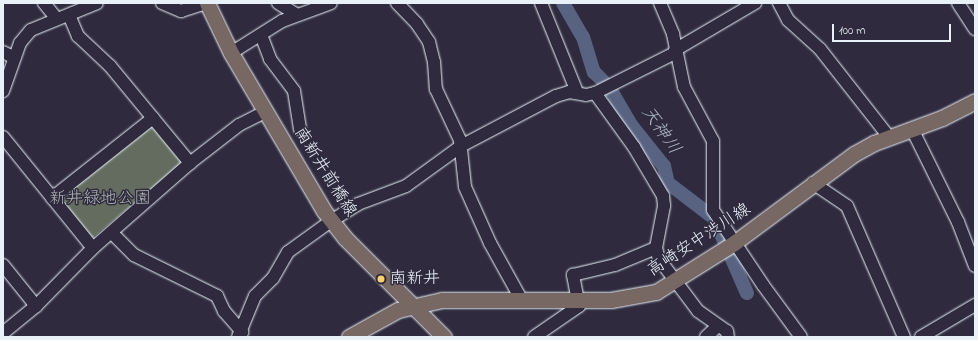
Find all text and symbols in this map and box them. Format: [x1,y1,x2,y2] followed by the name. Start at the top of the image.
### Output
[834,16,953,42] scale bar
[839,22,866,40] text: 100 m
[636,103,684,159] water label: 天神川
[289,123,361,221] street label: 南新井前橋線
[49,189,151,209] park label: 新井緑地公園
[644,199,754,281] street label: 高崎安中渋川線
[389,269,440,289] place label: 南新井
[376,274,386,284] marker: 南新井

